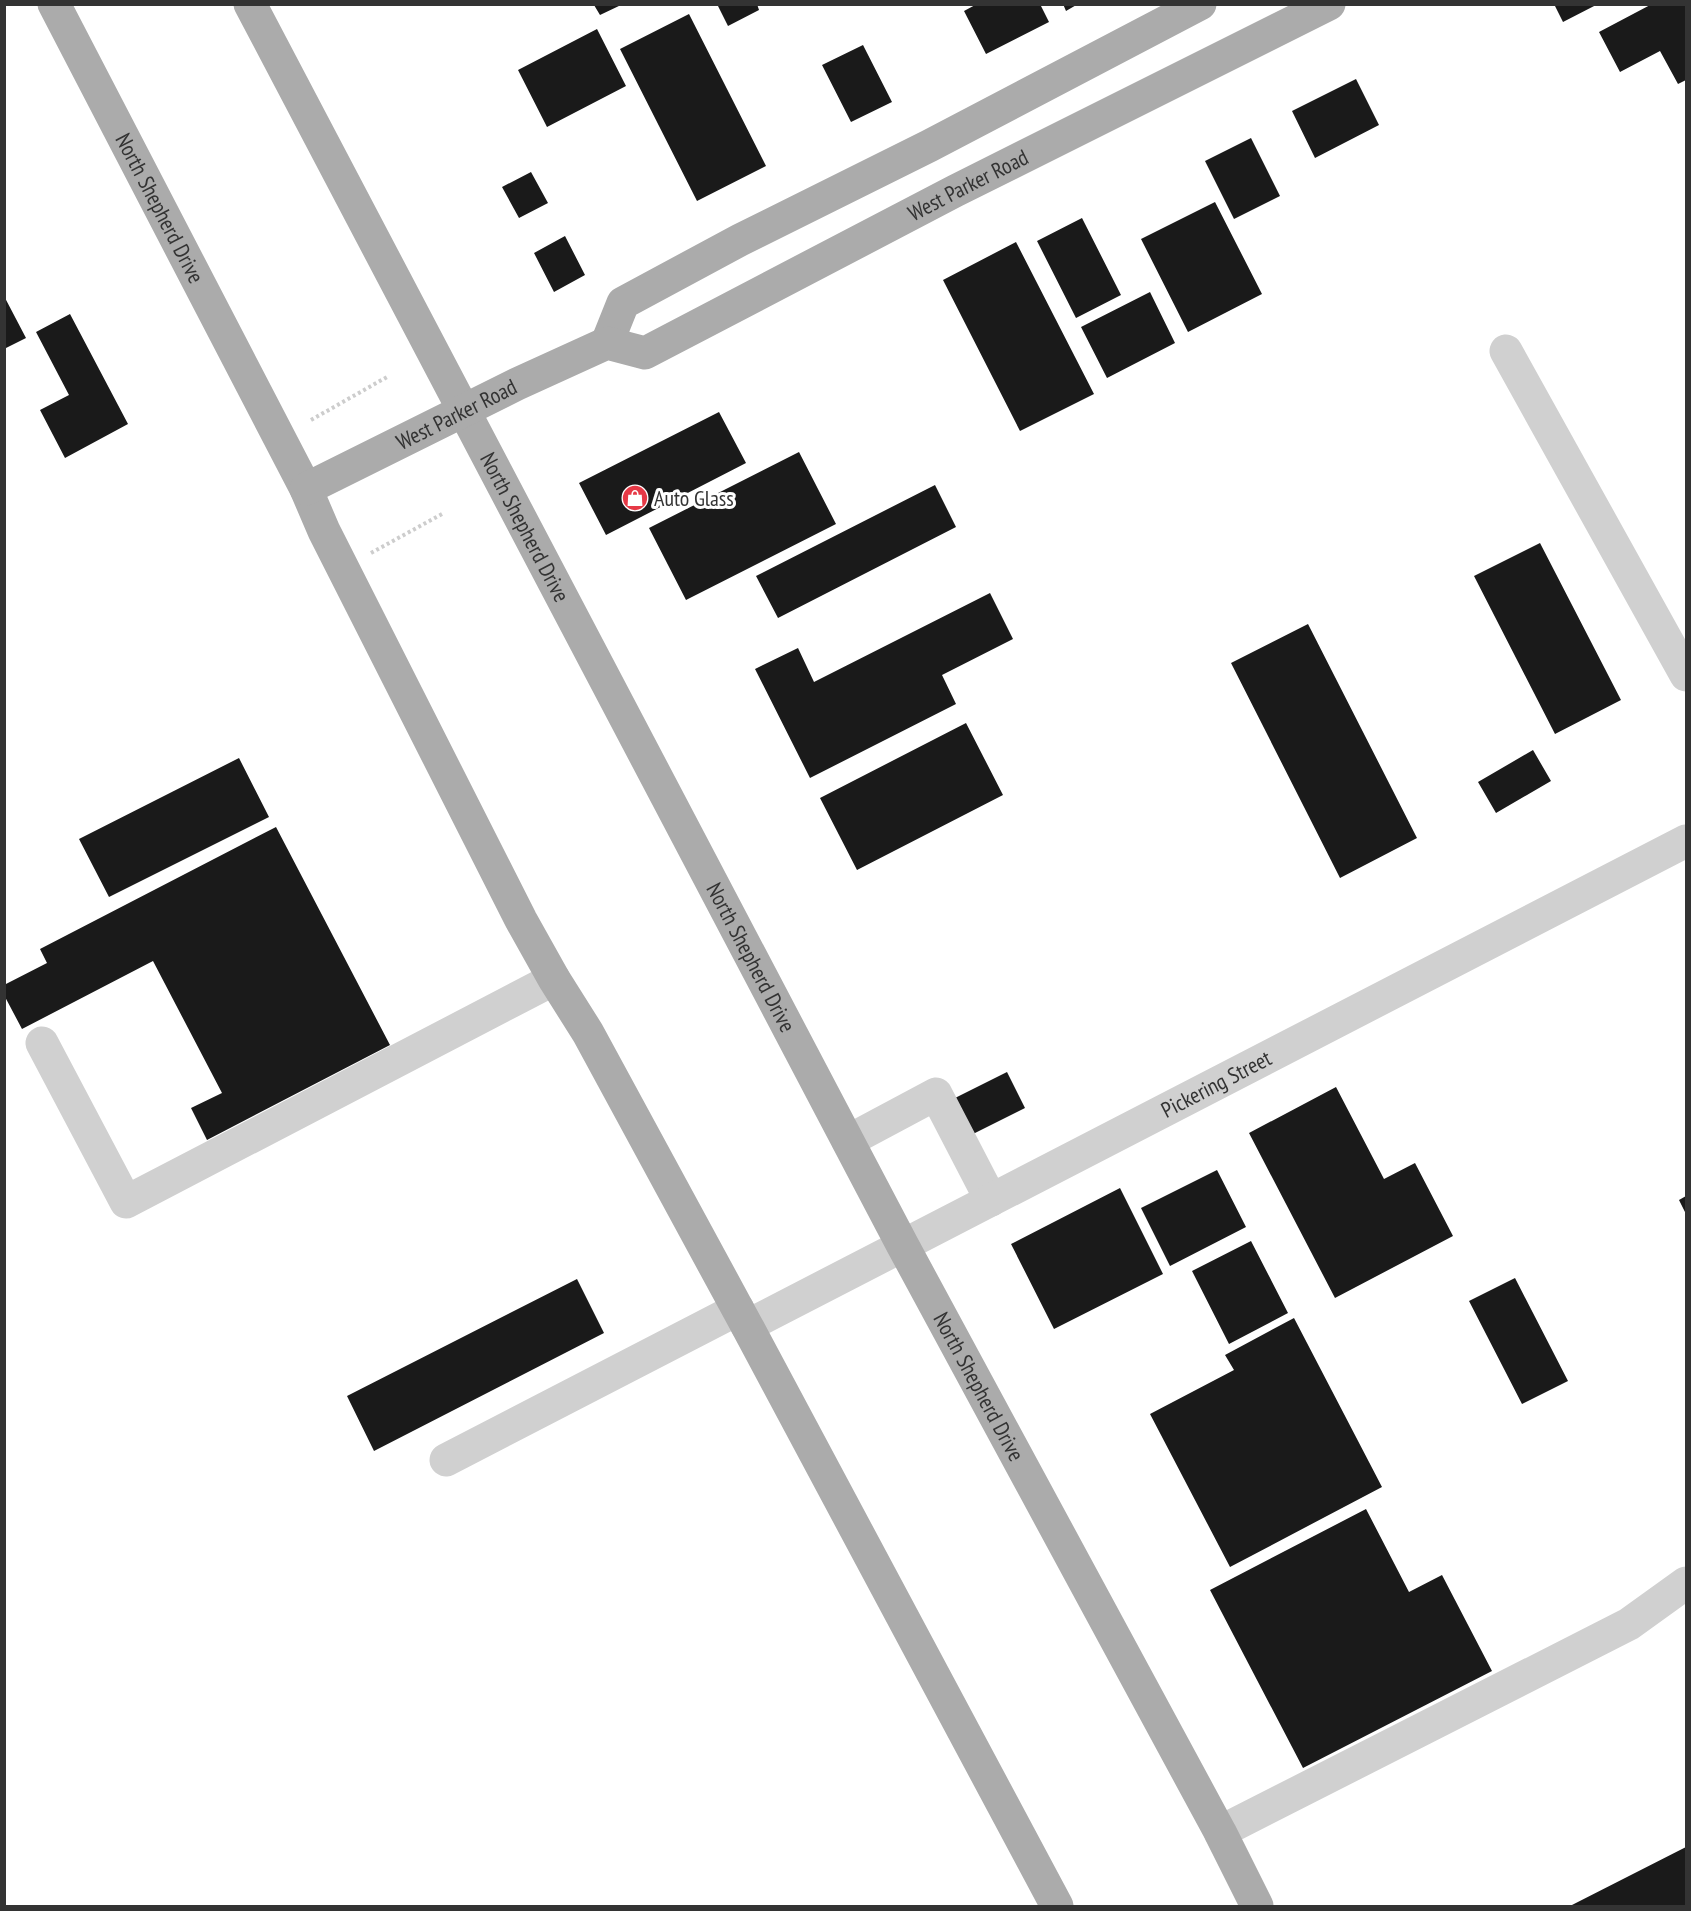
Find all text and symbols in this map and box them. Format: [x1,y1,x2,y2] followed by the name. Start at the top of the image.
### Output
[110,128,211,288] street label: North Shepherd Drive
[903,143,1033,227] street label: West Parker Road
[391,372,521,456] street label: West Parker Road
[474,447,576,607] street label: North Shepherd Drive
[620,483,650,513] shop icon: Auto Glass
[654,484,734,512] place label: Auto Glass
[700,878,802,1037] street label: North Shepherd Drive
[1156,1044,1276,1124] street label: Pickering Street
[927,1307,1031,1466] street label: North Shepherd Drive

